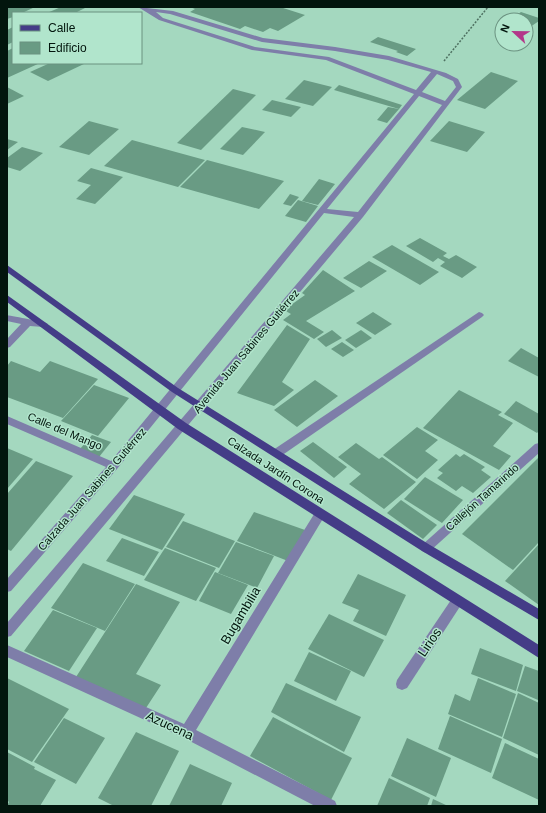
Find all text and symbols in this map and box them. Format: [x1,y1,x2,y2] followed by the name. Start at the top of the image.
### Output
[12,12,142,64] legend
[494,12,534,52] north arrow
[48,21,76,35] text: Calle
[498,22,512,34] text: N
[48,41,87,55] text: Edificio
[191,287,301,415] street label: Avenida Juan Sabines Gutiérrez
[26,410,104,452] street label: Calle del Mango
[36,425,148,553] street label: Calzada Juan Sabines Gutiérrez
[225,434,327,506] street label: Calzada Jardín Corona
[443,461,521,533] street label: Callejón Tamarindo
[217,583,264,647] street label: Bugambilia
[415,625,445,659] street label: Lirios
[144,708,197,743] street label: Azucena

